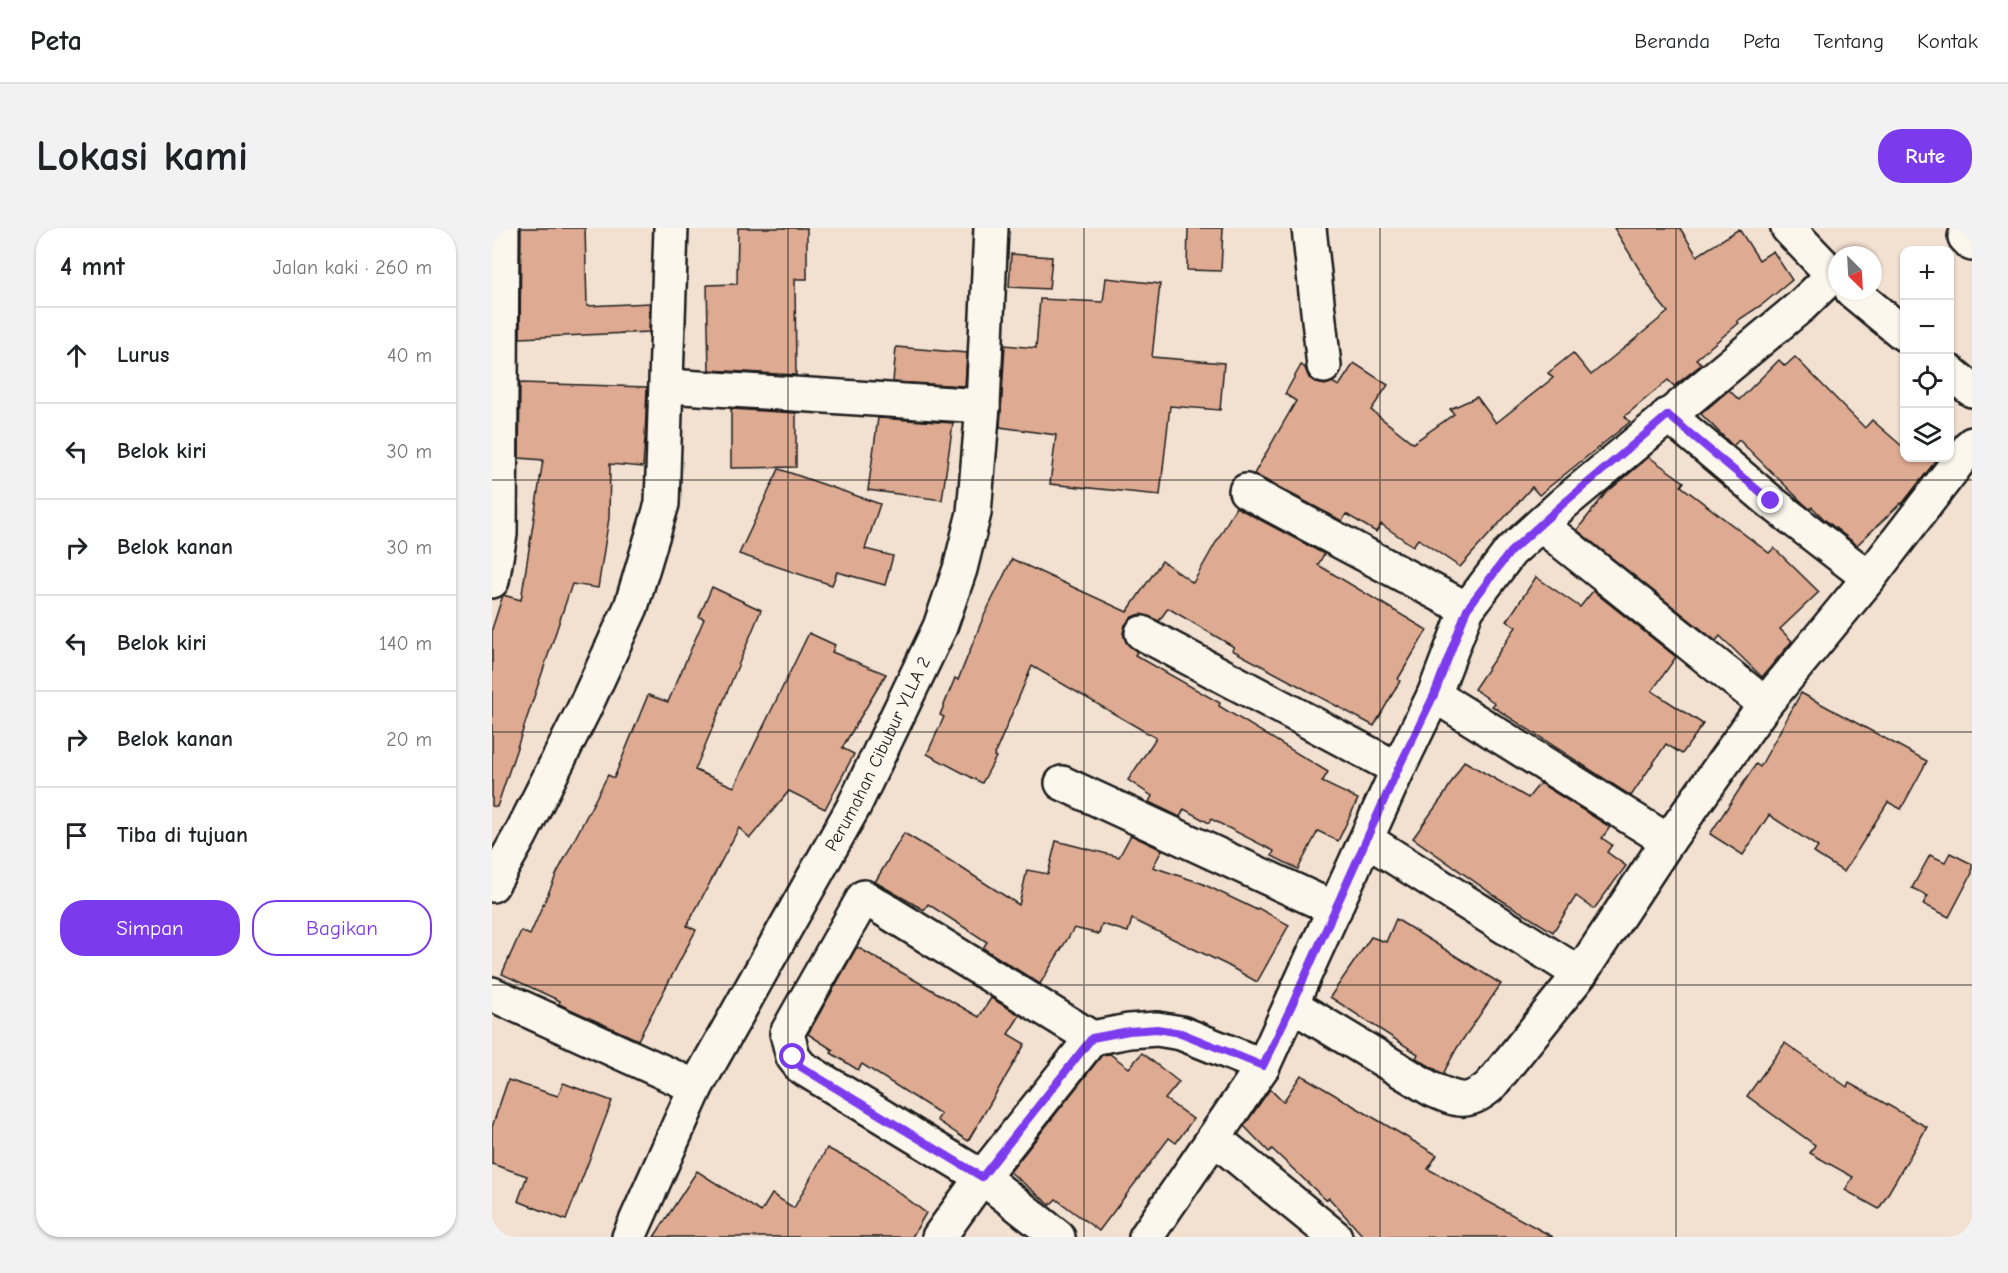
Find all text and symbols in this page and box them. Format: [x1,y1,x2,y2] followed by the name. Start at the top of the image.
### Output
[30,25,82,57] text: Peta
[1634,29,1710,53] text: Beranda
[1743,29,1781,53] text: Peta
[1814,29,1884,53] text: Tentang
[1917,29,1978,53] text: Kontak
[1878,129,1972,183] button: Rute
[36,132,248,181] text: Lokasi kami
[1828,246,1882,300] north arrow
[1900,246,1954,462] map controls
[1900,246,1954,300] button: +
[60,252,125,282] text: 4 mnt
[273,256,432,279] text: Jalan kaki · 260 m
[1900,300,1954,354] button: −
[60,339,93,372] icon: ahead
[117,342,169,368] text: Lurus
[387,344,432,367] text: 40 m
[1900,354,1954,408] button: locate
[1900,408,1954,462] button: layers
[60,435,93,468] icon: left
[117,438,207,464] text: Belok kiri
[386,440,432,463] text: 30 m
[1757,487,1783,513] route end
[60,531,93,564] icon: right
[117,534,233,560] text: Belok kanan
[386,536,432,559] text: 30 m
[60,627,93,660] icon: left
[117,630,207,656] text: Belok kiri
[379,632,432,655] text: 140 m
[821,653,935,855] street label: Perumahan Cibubur YLLA 2
[60,723,93,756] icon: right
[117,726,233,752] text: Belok kanan
[386,728,432,751] text: 20 m
[60,819,93,852] icon: arrive
[117,822,248,848] text: Tiba di tujuan
[60,900,240,956] button: Simpan
[252,900,432,956] button: Bagikan
[779,1043,805,1069] route start

